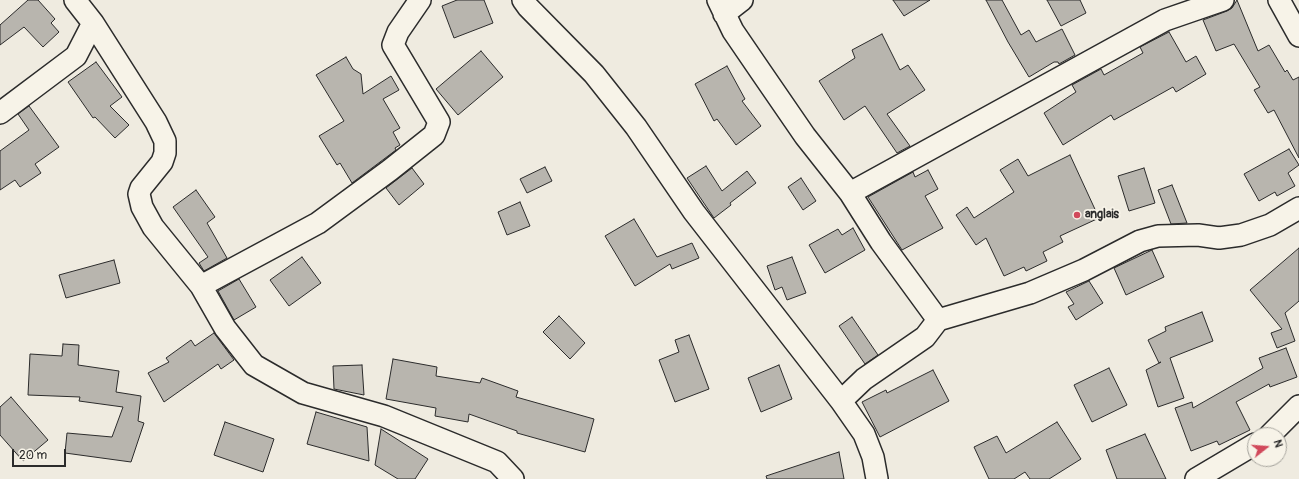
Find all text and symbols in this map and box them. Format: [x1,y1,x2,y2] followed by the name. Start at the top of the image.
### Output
[1085,208,1119,222] place label: anglais
[1072,210,1082,220] marker: anglais
[1247,427,1287,467] north arrow
[1271,438,1285,449] text: N
[14,441,68,467] scale bar
[19,448,47,463] text: 20 m

